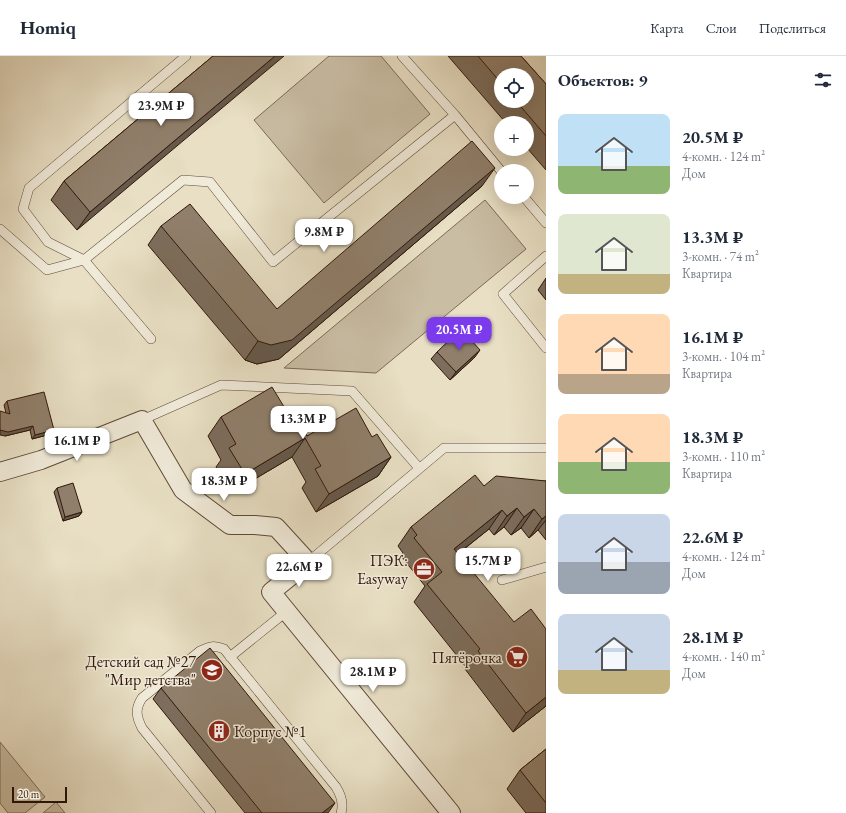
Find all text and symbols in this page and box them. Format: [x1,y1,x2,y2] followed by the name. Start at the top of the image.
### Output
[20,15,76,40] text: Homiq
[650,19,684,37] text: Карта
[706,19,737,37] text: Слои
[759,19,826,37] text: Поделиться
[494,68,534,204] map controls
[494,68,534,108] button: locate
[558,69,648,91] text: Объектов: 9
[812,69,834,91] icon: filters
[124,93,198,127] pin: 23.9M ₽
[138,97,184,114] text: 23.9M ₽
[494,116,534,156] button: +
[682,126,743,148] text: 20.5M ₽
[590,130,638,178] icon: home
[682,148,765,165] text: 4-комн. · 124 m²
[494,164,534,204] button: −
[682,165,706,182] text: Дом
[291,219,357,253] pin: 9.8M ₽
[304,223,344,240] text: 9.8M ₽
[682,226,743,248] text: 13.3M ₽
[590,230,638,278] icon: home
[682,248,759,265] text: 3-комн. · 74 m²
[682,265,732,282] text: Квартира
[422,317,496,351] pin: 20.5M ₽
[436,321,482,338] text: 20.5M ₽
[682,326,743,348] text: 16.1M ₽
[590,330,638,378] icon: home
[682,348,765,365] text: 3-комн. · 104 m²
[682,365,732,382] text: Квартира
[266,406,340,440] pin: 13.3M ₽
[280,410,326,427] text: 13.3M ₽
[682,426,743,448] text: 18.3M ₽
[40,428,114,462] pin: 16.1M ₽
[590,430,638,478] icon: home
[54,432,100,449] text: 16.1M ₽
[682,448,765,465] text: 3-комн. · 110 m²
[682,465,732,482] text: Квартира
[187,468,261,502] pin: 18.3M ₽
[201,472,247,489] text: 18.3M ₽
[682,526,743,548] text: 22.6M ₽
[590,530,638,578] icon: home
[451,548,525,582] pin: 15.7M ₽
[682,548,765,565] text: 4-комн. · 124 m²
[357,550,409,589] place label: ПЭК: Easyway
[465,552,511,569] text: 15.7M ₽
[262,554,336,588] pin: 22.6M ₽
[411,556,437,582] office icon: ПЭК: Easyway
[276,558,322,575] text: 22.6M ₽
[682,565,706,582] text: Дом
[682,626,743,648] text: 28.1M ₽
[590,630,638,678] icon: home
[504,644,530,670] supermarket icon: Пятёрочка
[432,647,503,668] place label: Пятёрочка
[682,648,765,665] text: 4-комн. · 140 m²
[86,651,196,690] place label: Детский сад №27 "Мир детства"
[199,657,225,683] school or university icon: Детский сад №27 "Мир детства"
[336,659,410,693] pin: 28.1M ₽
[350,663,396,680] text: 28.1M ₽
[682,665,706,682] text: Дом
[206,718,232,744] building icon: Корпус №1
[234,721,306,742] place label: Корпус №1
[12,785,67,804] scale bar
[18,787,39,801] text: 20 m

